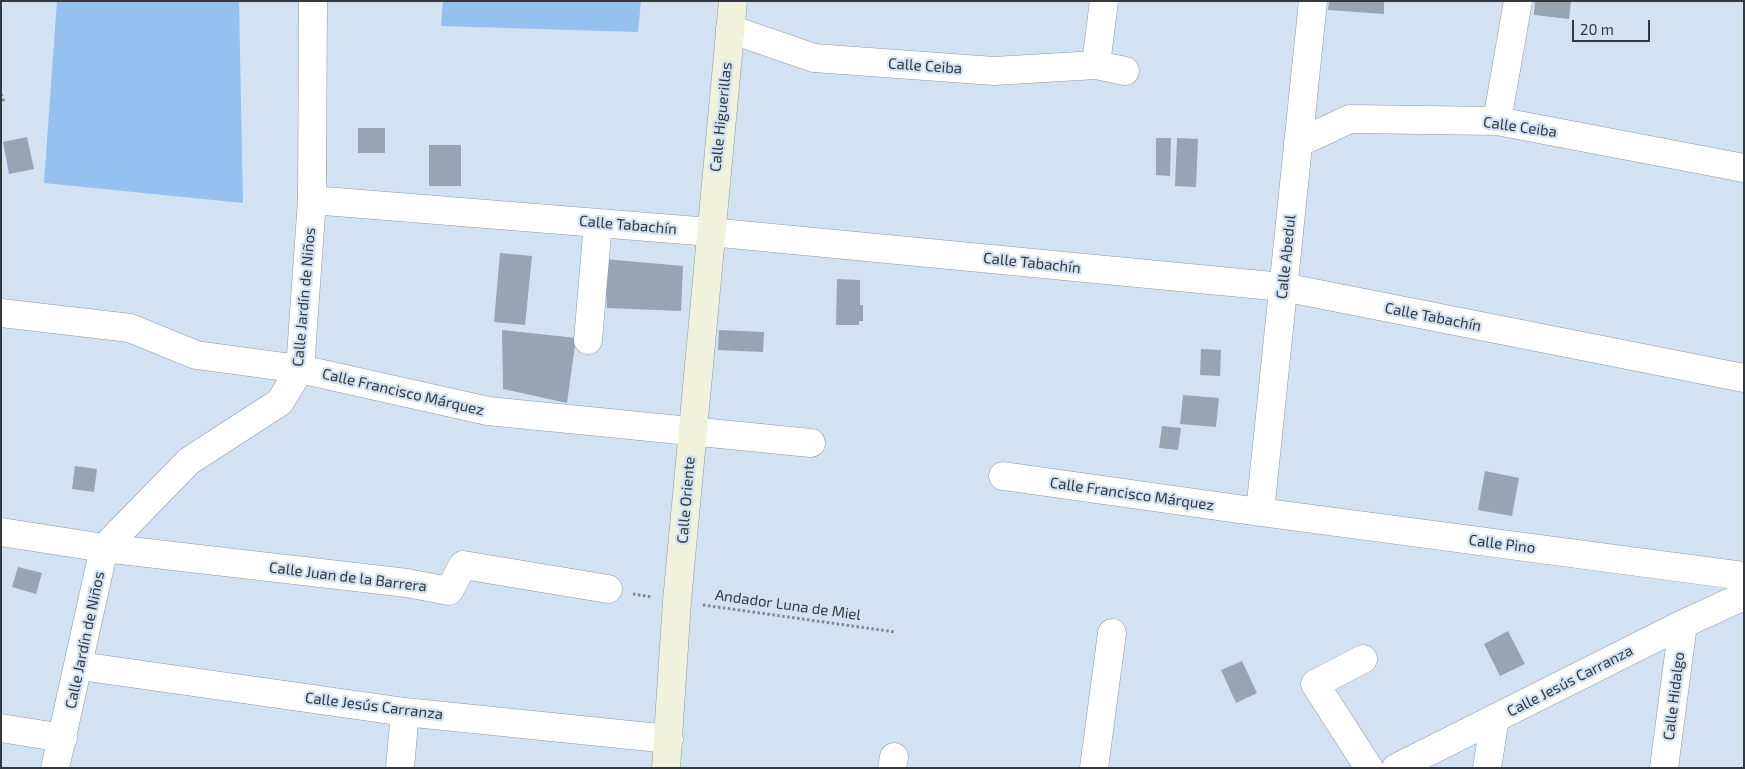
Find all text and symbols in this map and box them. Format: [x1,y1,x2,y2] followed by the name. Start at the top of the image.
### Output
[1575,10,1652,42] scale bar
[1580,20,1614,38] text: 20 m
[887,54,963,78] street label: Calle Ceiba
[706,61,736,173] street label: Calle Higuerillas
[1482,113,1558,141] street label: Calle Ceiba
[578,212,678,238] street label: Calle Tabachín
[1273,214,1299,300] street label: Calle Abedul
[289,227,319,367] street label: Calle Jardín de Niños
[982,249,1082,277] street label: Calle Tabachín
[1383,299,1483,335] street label: Calle Tabachín
[320,365,486,419] street label: Calle Francisco Márquez
[673,456,699,544] street label: Calle Oriente
[1049,474,1215,514] street label: Calle Francisco Márquez
[1468,531,1536,557] street label: Calle Pino
[268,558,428,596] street label: Calle Juan de la Barrera
[62,570,108,710] street label: Calle Jardín de Niños
[714,586,862,624] street label: Andador Luna de Miel
[1504,641,1636,721] street label: Calle Jesús Carranza
[1660,651,1688,741] street label: Calle Hidalgo
[304,689,444,723] street label: Calle Jesús Carranza

